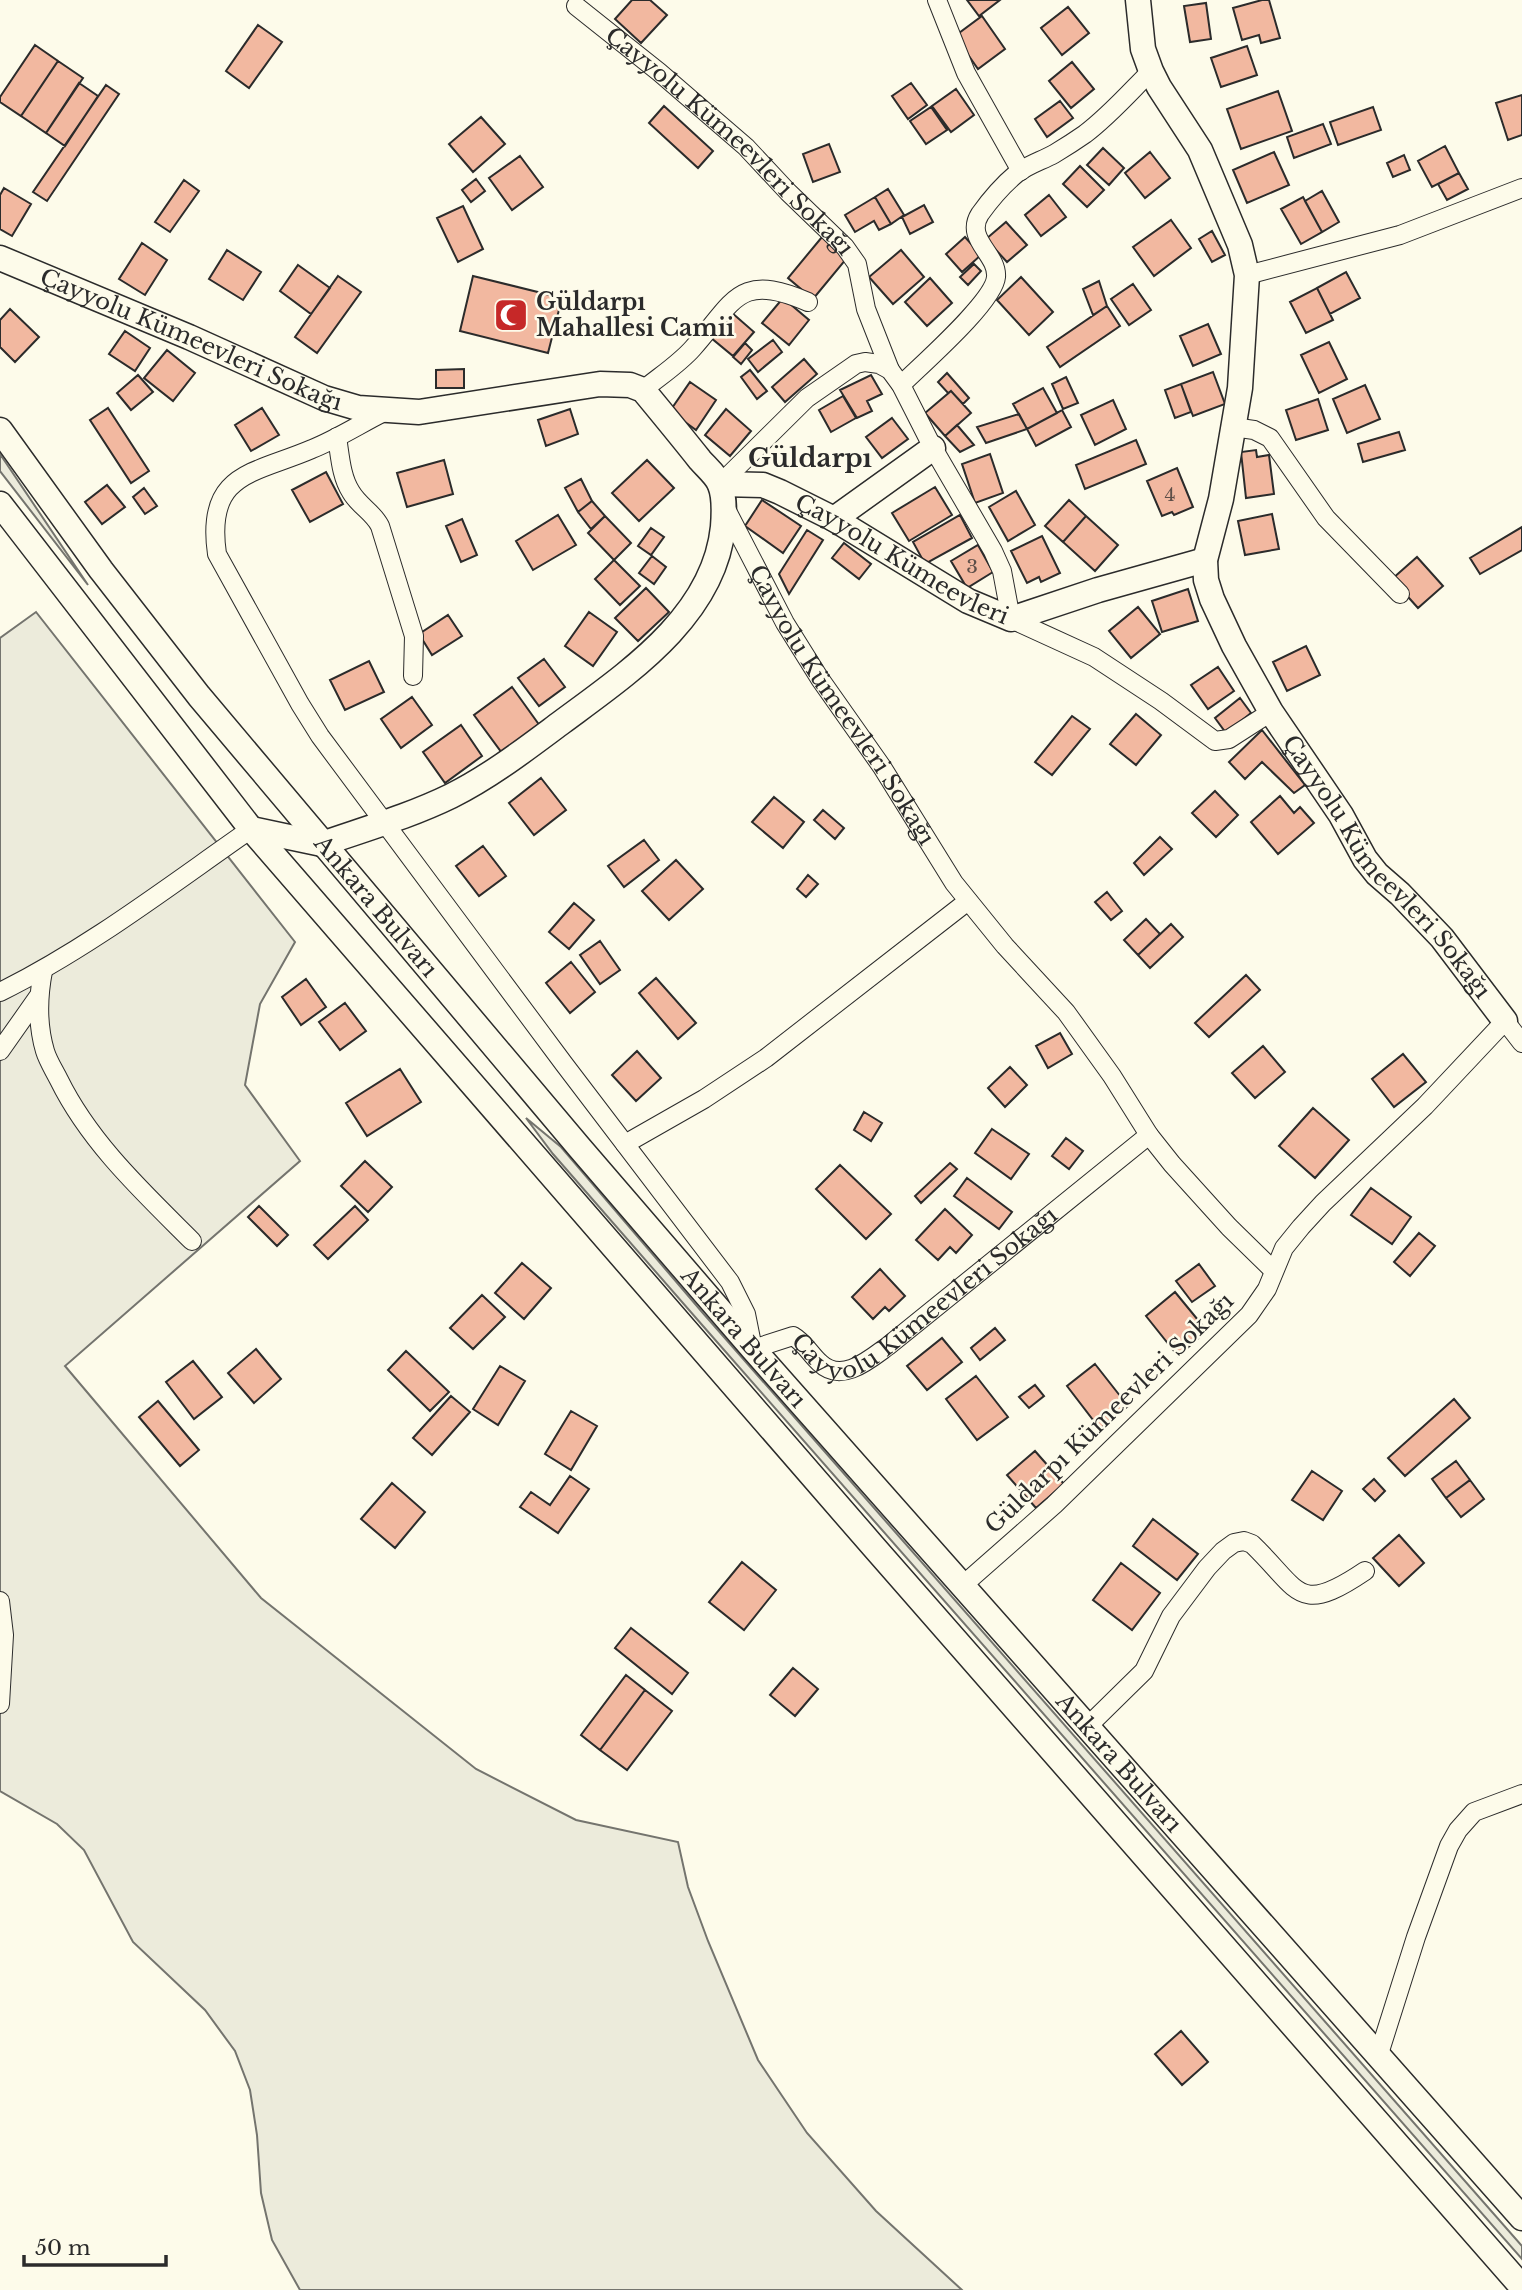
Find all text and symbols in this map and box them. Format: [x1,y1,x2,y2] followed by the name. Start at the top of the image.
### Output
[600,21,860,261] street label: Çayyolu Kümeevleri Sokağı
[36,262,346,417] street label: Çayyolu Kümeevleri Sokağı
[536,288,734,342] place label: Güldarpı Mahallesi Camii
[492,296,530,334] mosque icon: Güldarpı Mahallesi Camii
[748,442,872,474] district label: Güldarpı
[1164,483,1176,506] house number: 4
[791,488,1013,630] street label: Çayyolu Kümeevleri
[966,555,978,578] house number: 3
[743,560,941,850] street label: Çayyolu Kümeevleri Sokağı
[1277,730,1497,1004] street label: Çayyolu Kümeevleri Sokağı
[308,829,444,983] street label: Ankara Bulvarı
[786,1201,1063,1386] street label: Çayyolu Kümeevleri Sokağı
[675,1261,812,1413] street label: Ankara Bulvarı
[979,1287,1239,1539] street label: Güldarpı Kümeevleri Sokağı
[1049,1687,1188,1838] street label: Ankara Bulvarı
[24,2224,166,2268] scale bar
[35,2235,91,2261] text: 50 m

